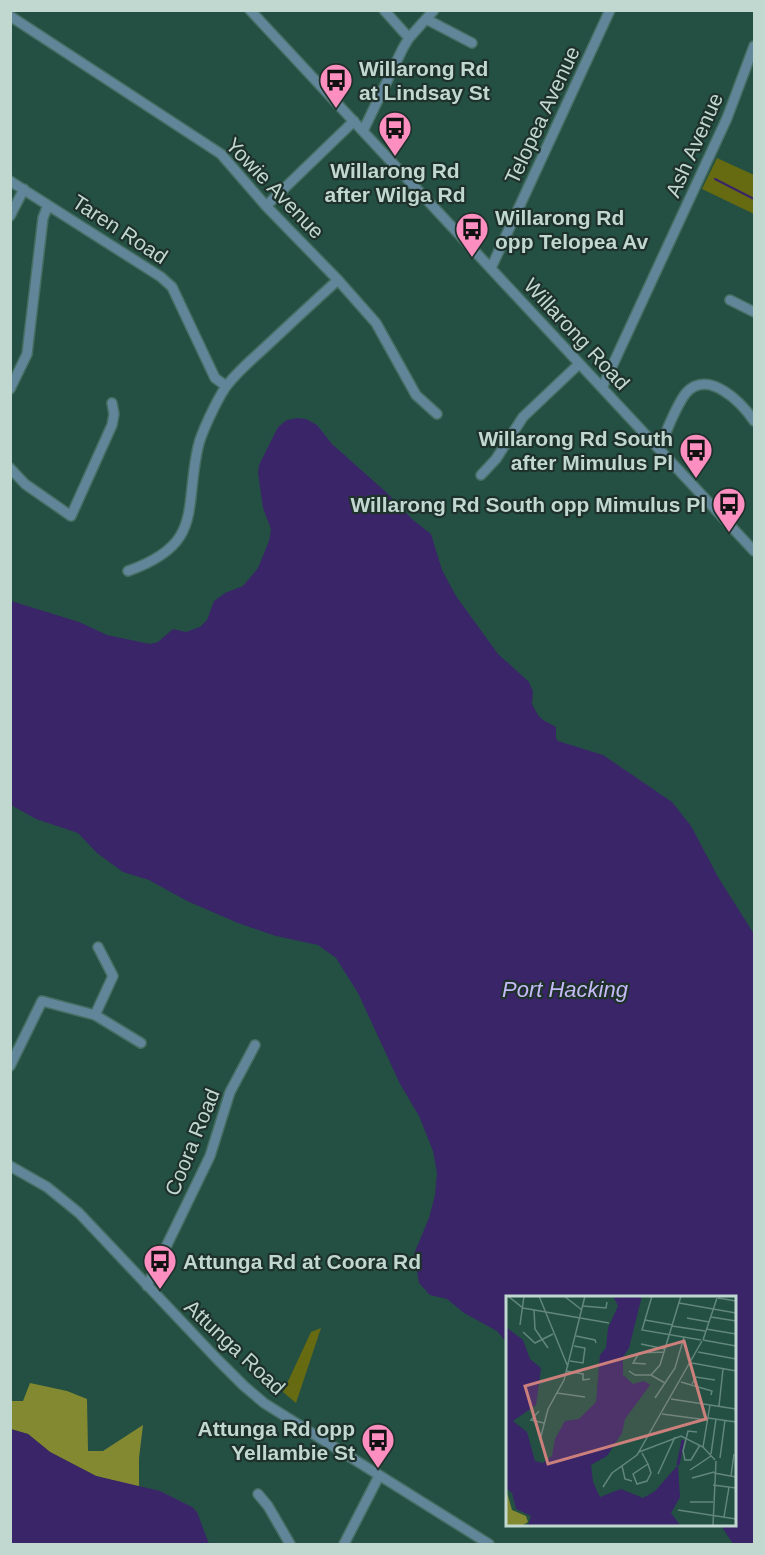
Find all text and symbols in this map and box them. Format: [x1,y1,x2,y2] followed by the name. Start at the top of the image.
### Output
[500,43,584,187] street label: Telopea Avenue
[359,57,490,104] place label: Willarong Rd at Lindsay St
[318,62,354,109] bus stop icon: Willarong Rd at Lindsay St
[661,89,727,201] street label: Ash Avenue
[377,110,413,157] bus stop icon: Willarong Rd after Wilga Rd
[221,133,329,243] street label: Yowie Avenue
[325,159,466,206] place label: Willarong Rd after Wilga Rd
[68,190,172,268] street label: Taren Road
[495,206,649,253] place label: Willarong Rd opp Telopea Av
[454,211,490,258] bus stop icon: Willarong Rd opp Telopea Av
[520,274,634,394] street label: Willarong Road
[478,427,673,474] place label: Willarong Rd South after Mimulus Pl
[678,432,714,479] bus stop icon: Willarong Rd South after Mimulus Pl
[711,486,747,533] bus stop icon: Willarong Rd South opp Mimulus Pl
[350,493,706,516] place label: Willarong Rd South opp Mimulus Pl
[502,977,629,1002] water label: Port Hacking
[160,1085,224,1199] street label: Coora Road
[142,1243,178,1290] bus stop icon: Attunga Rd at Coora Rd
[183,1250,421,1273] place label: Attunga Rd at Coora Rd
[180,1295,290,1399] street label: Attunga Road
[506,1296,735,1525] inset map
[198,1417,355,1464] place label: Attunga Rd opp Yellambie St
[360,1422,396,1469] bus stop icon: Attunga Rd opp Yellambie St

